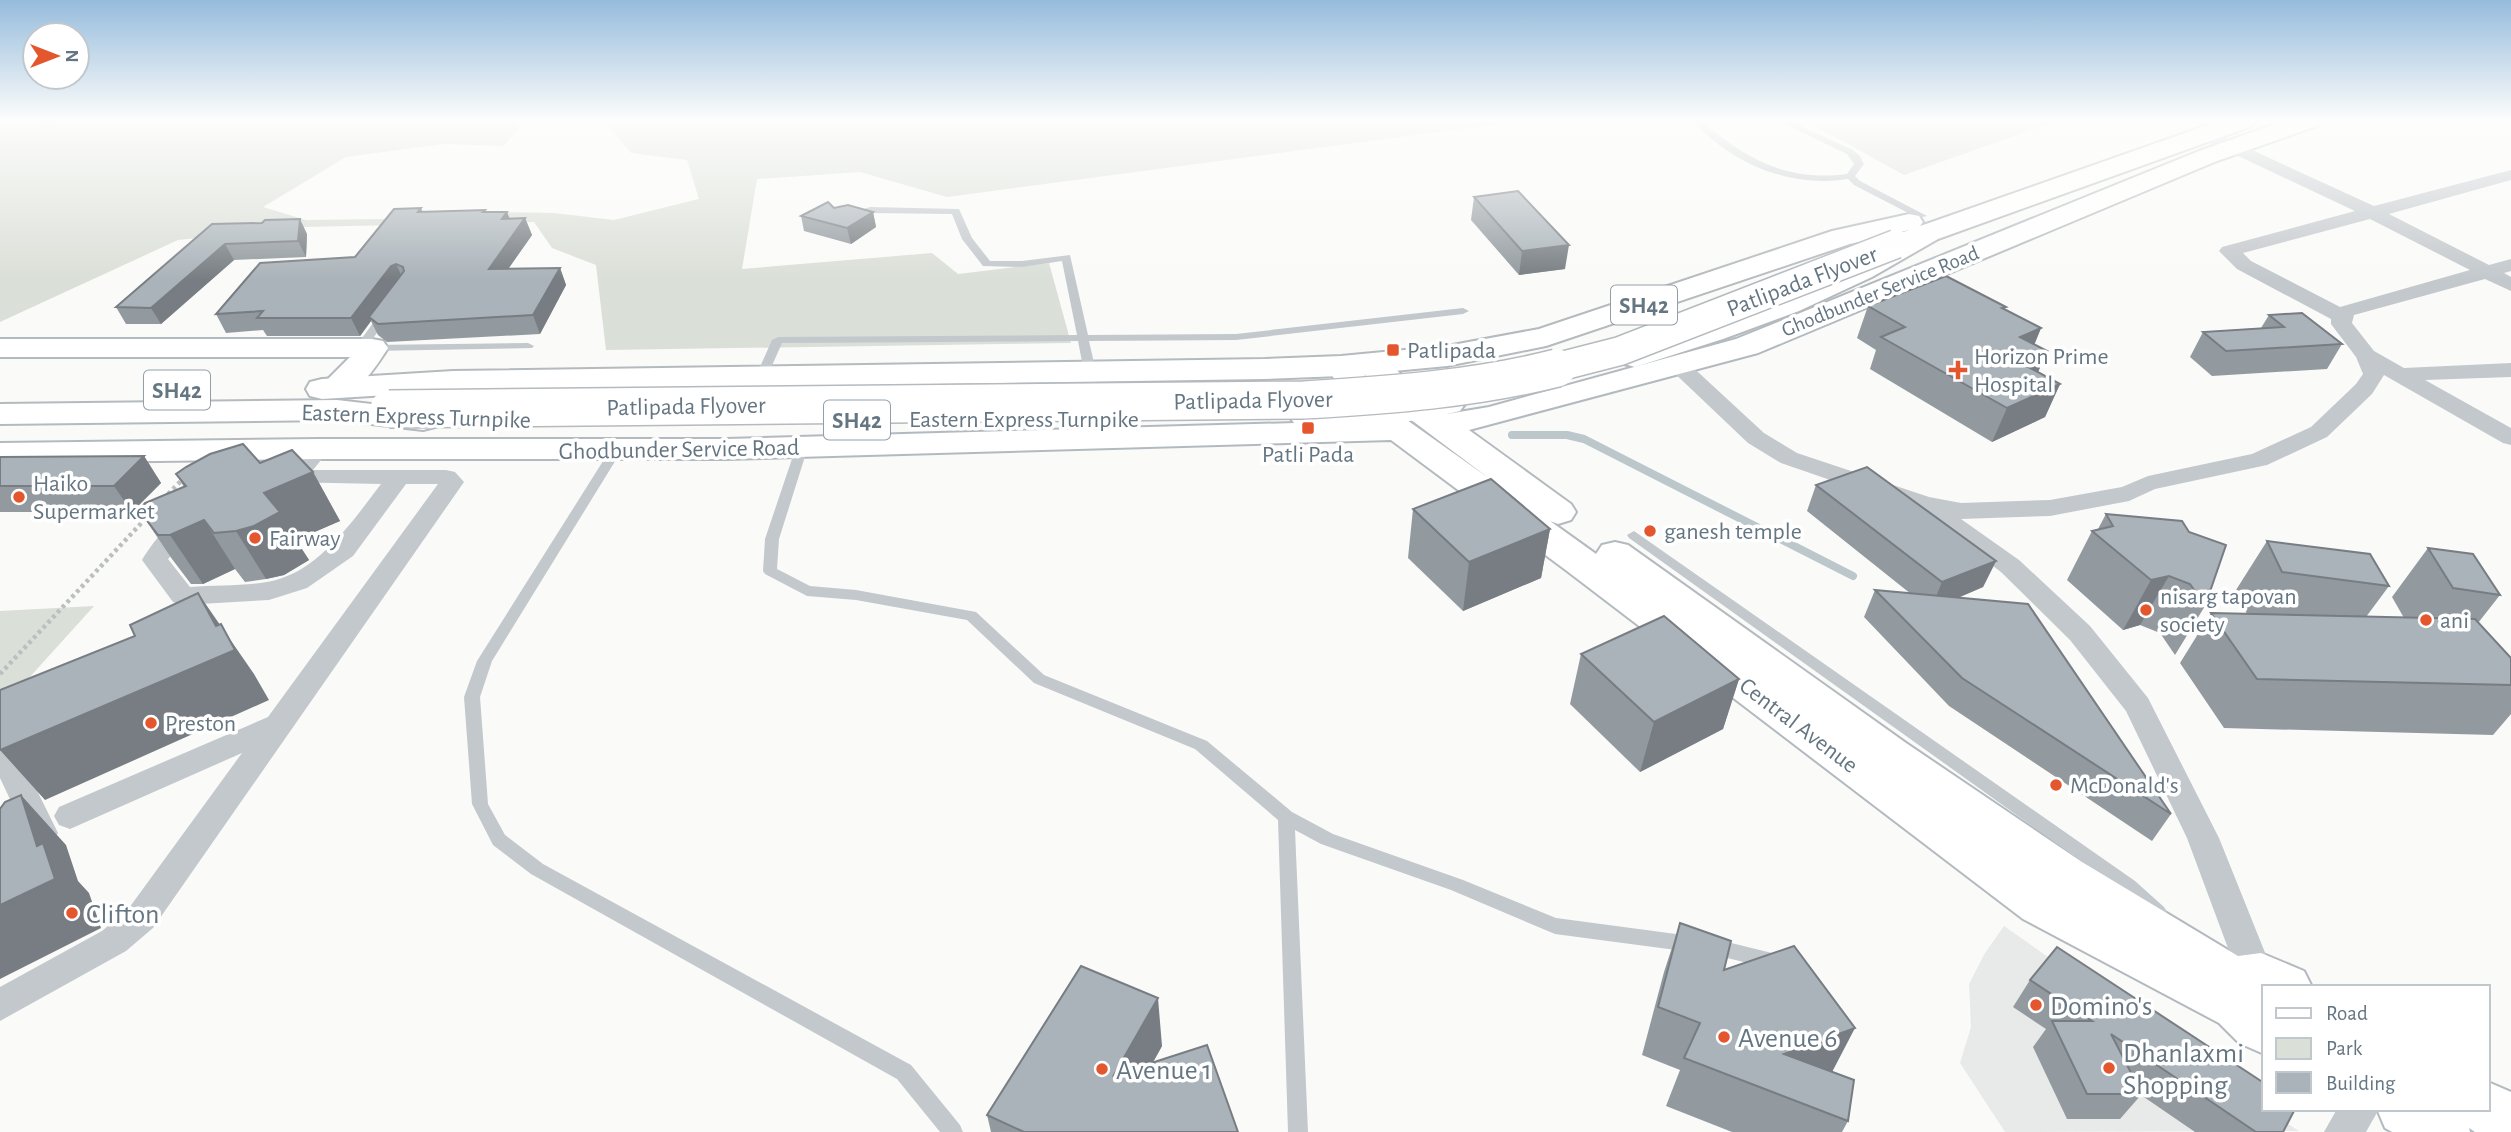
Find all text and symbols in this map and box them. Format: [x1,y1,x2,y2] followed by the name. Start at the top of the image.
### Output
[21,21,91,91] north arrow
[62,49,81,63] text: N
[1724,242,1881,322] street label: Patlipada Flyover
[1779,242,1982,341] street label: Ghodbunder Service Road
[1611,286,1677,324] road number: SH42
[1407,339,1496,363] place label: Patlipada
[1385,342,1401,358] marker: Patlipada
[1974,345,2108,397] place label: Horizon Prime Hospital
[1948,360,1968,380] marker: Horizon Prime Hospital
[144,370,210,410] road number: SH42
[1173,388,1333,414] street label: Patlipada Flyover
[606,394,766,420] street label: Patlipada Flyover
[824,400,890,440] road number: SH42
[301,401,531,433] street label: Eastern Express Turnpike
[909,408,1139,432] street label: Eastern Express Turnpike
[1300,420,1316,436] marker: Patli Pada
[558,436,800,464] street label: Ghodbunder Service Road
[1262,443,1354,467] place label: Patli Pada
[33,472,155,524] place label: Haiko Supermarket
[11,489,27,505] marker: Haiko Supermarket
[1664,520,1802,544] place label: ganesh temple
[1642,523,1658,539] marker: ganesh temple
[269,527,340,551] place label: Fairway
[247,530,263,546] marker: Fairway
[2160,585,2297,637] place label: nisarg tapovan society
[2138,602,2154,618] marker: nisarg tapovan society
[2440,609,2469,633] place label: ani
[2418,612,2434,628] marker: ani
[1735,674,1862,778] street label: Central Avenue
[165,712,236,736] place label: Preston
[143,715,159,731] marker: Preston
[2070,774,2179,798] place label: McDonald's
[2048,777,2064,793] marker: McDonald's
[86,901,159,929] place label: Clifton
[64,905,80,921] marker: Clifton
[2262,985,2490,1111] legend
[2050,993,2152,1021] place label: Domino's
[2028,997,2044,1013] marker: Domino's
[2326,1003,2368,1024] text: Road
[1738,1025,1837,1053] place label: Avenue 6
[1716,1029,1732,1045] marker: Avenue 6
[2326,1038,2363,1059] text: Park
[2123,1040,2244,1100] place label: Dhanlaxmi Shopping
[1116,1057,1212,1085] place label: Avenue 1
[2101,1060,2117,1076] marker: Dhanlaxmi Shopping
[1094,1061,1110,1077] marker: Avenue 1
[2326,1073,2396,1094] text: Building

